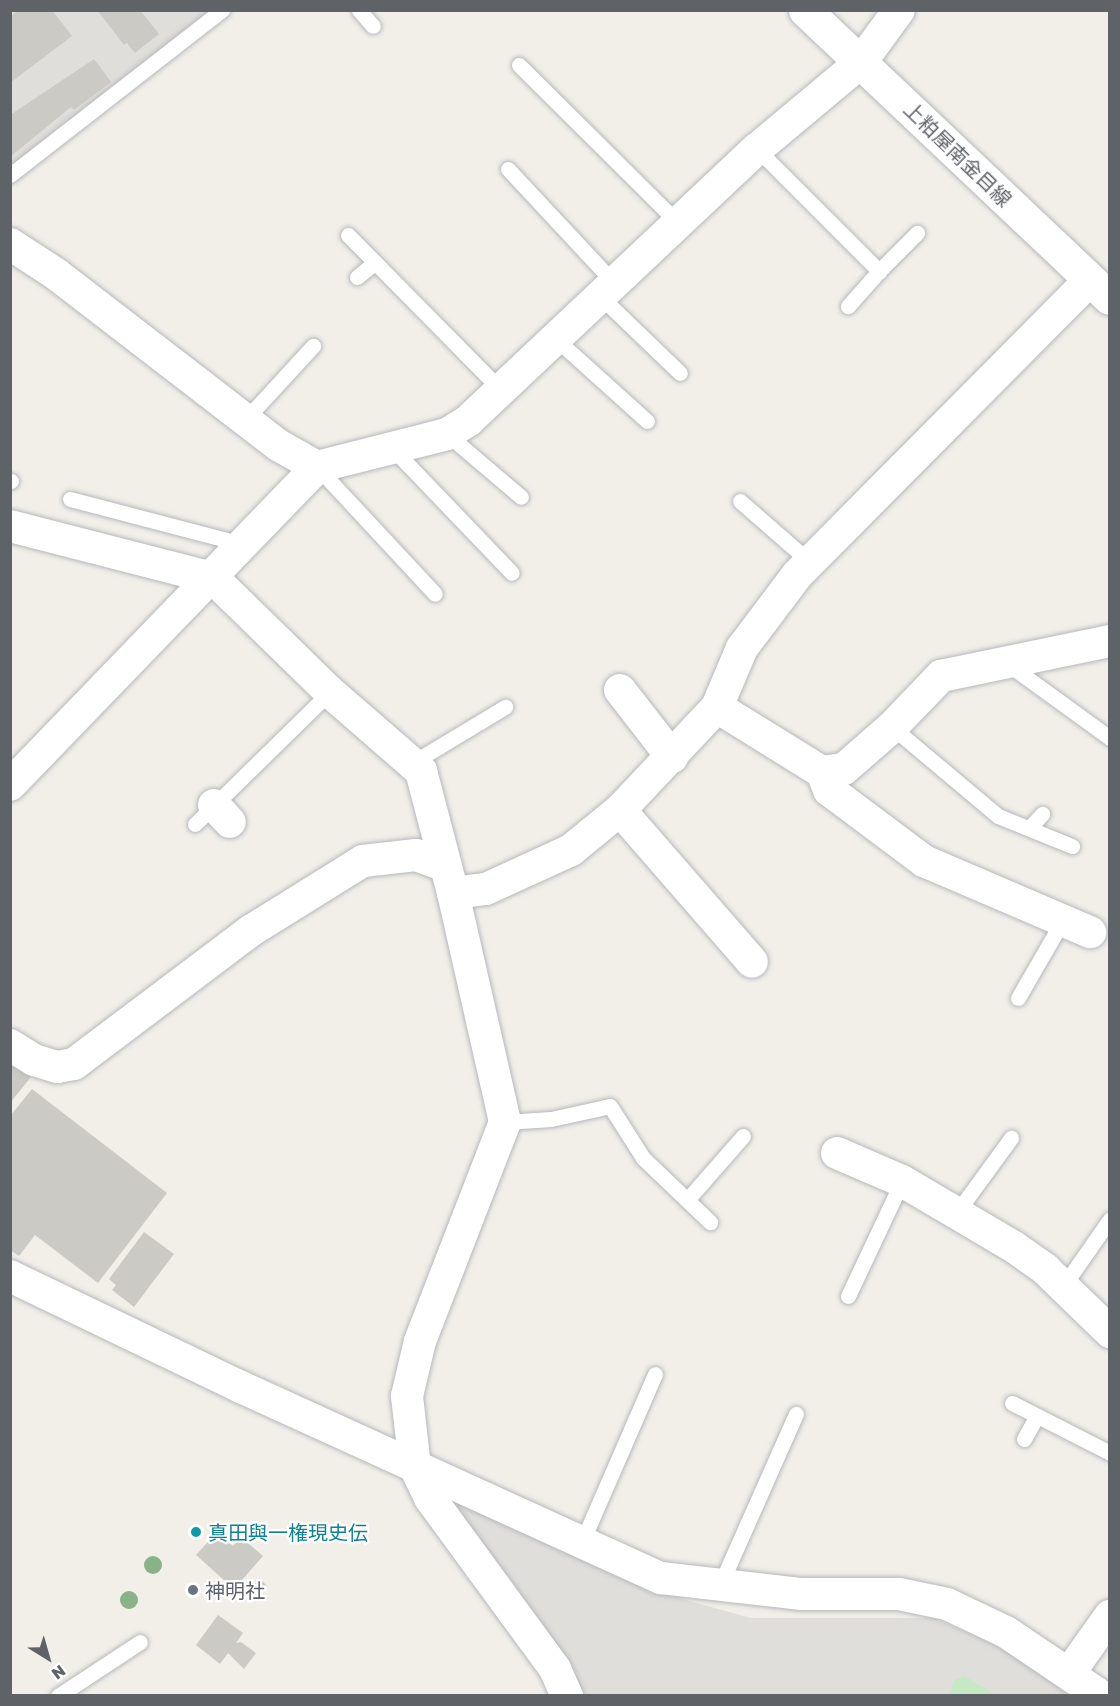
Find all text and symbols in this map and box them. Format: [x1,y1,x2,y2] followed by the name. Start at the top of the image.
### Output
[899,97,1017,211] street label: 上粕屋南金目線
[208,1520,368,1544] place label: 真田與一権現史伝
[189,1525,203,1539] marker: 真田與一権現史伝
[205,1578,265,1602] place label: 神明社
[186,1583,200,1597] marker: 神明社
[18,1628,78,1688] north arrow
[48,1661,70,1684] text: N

